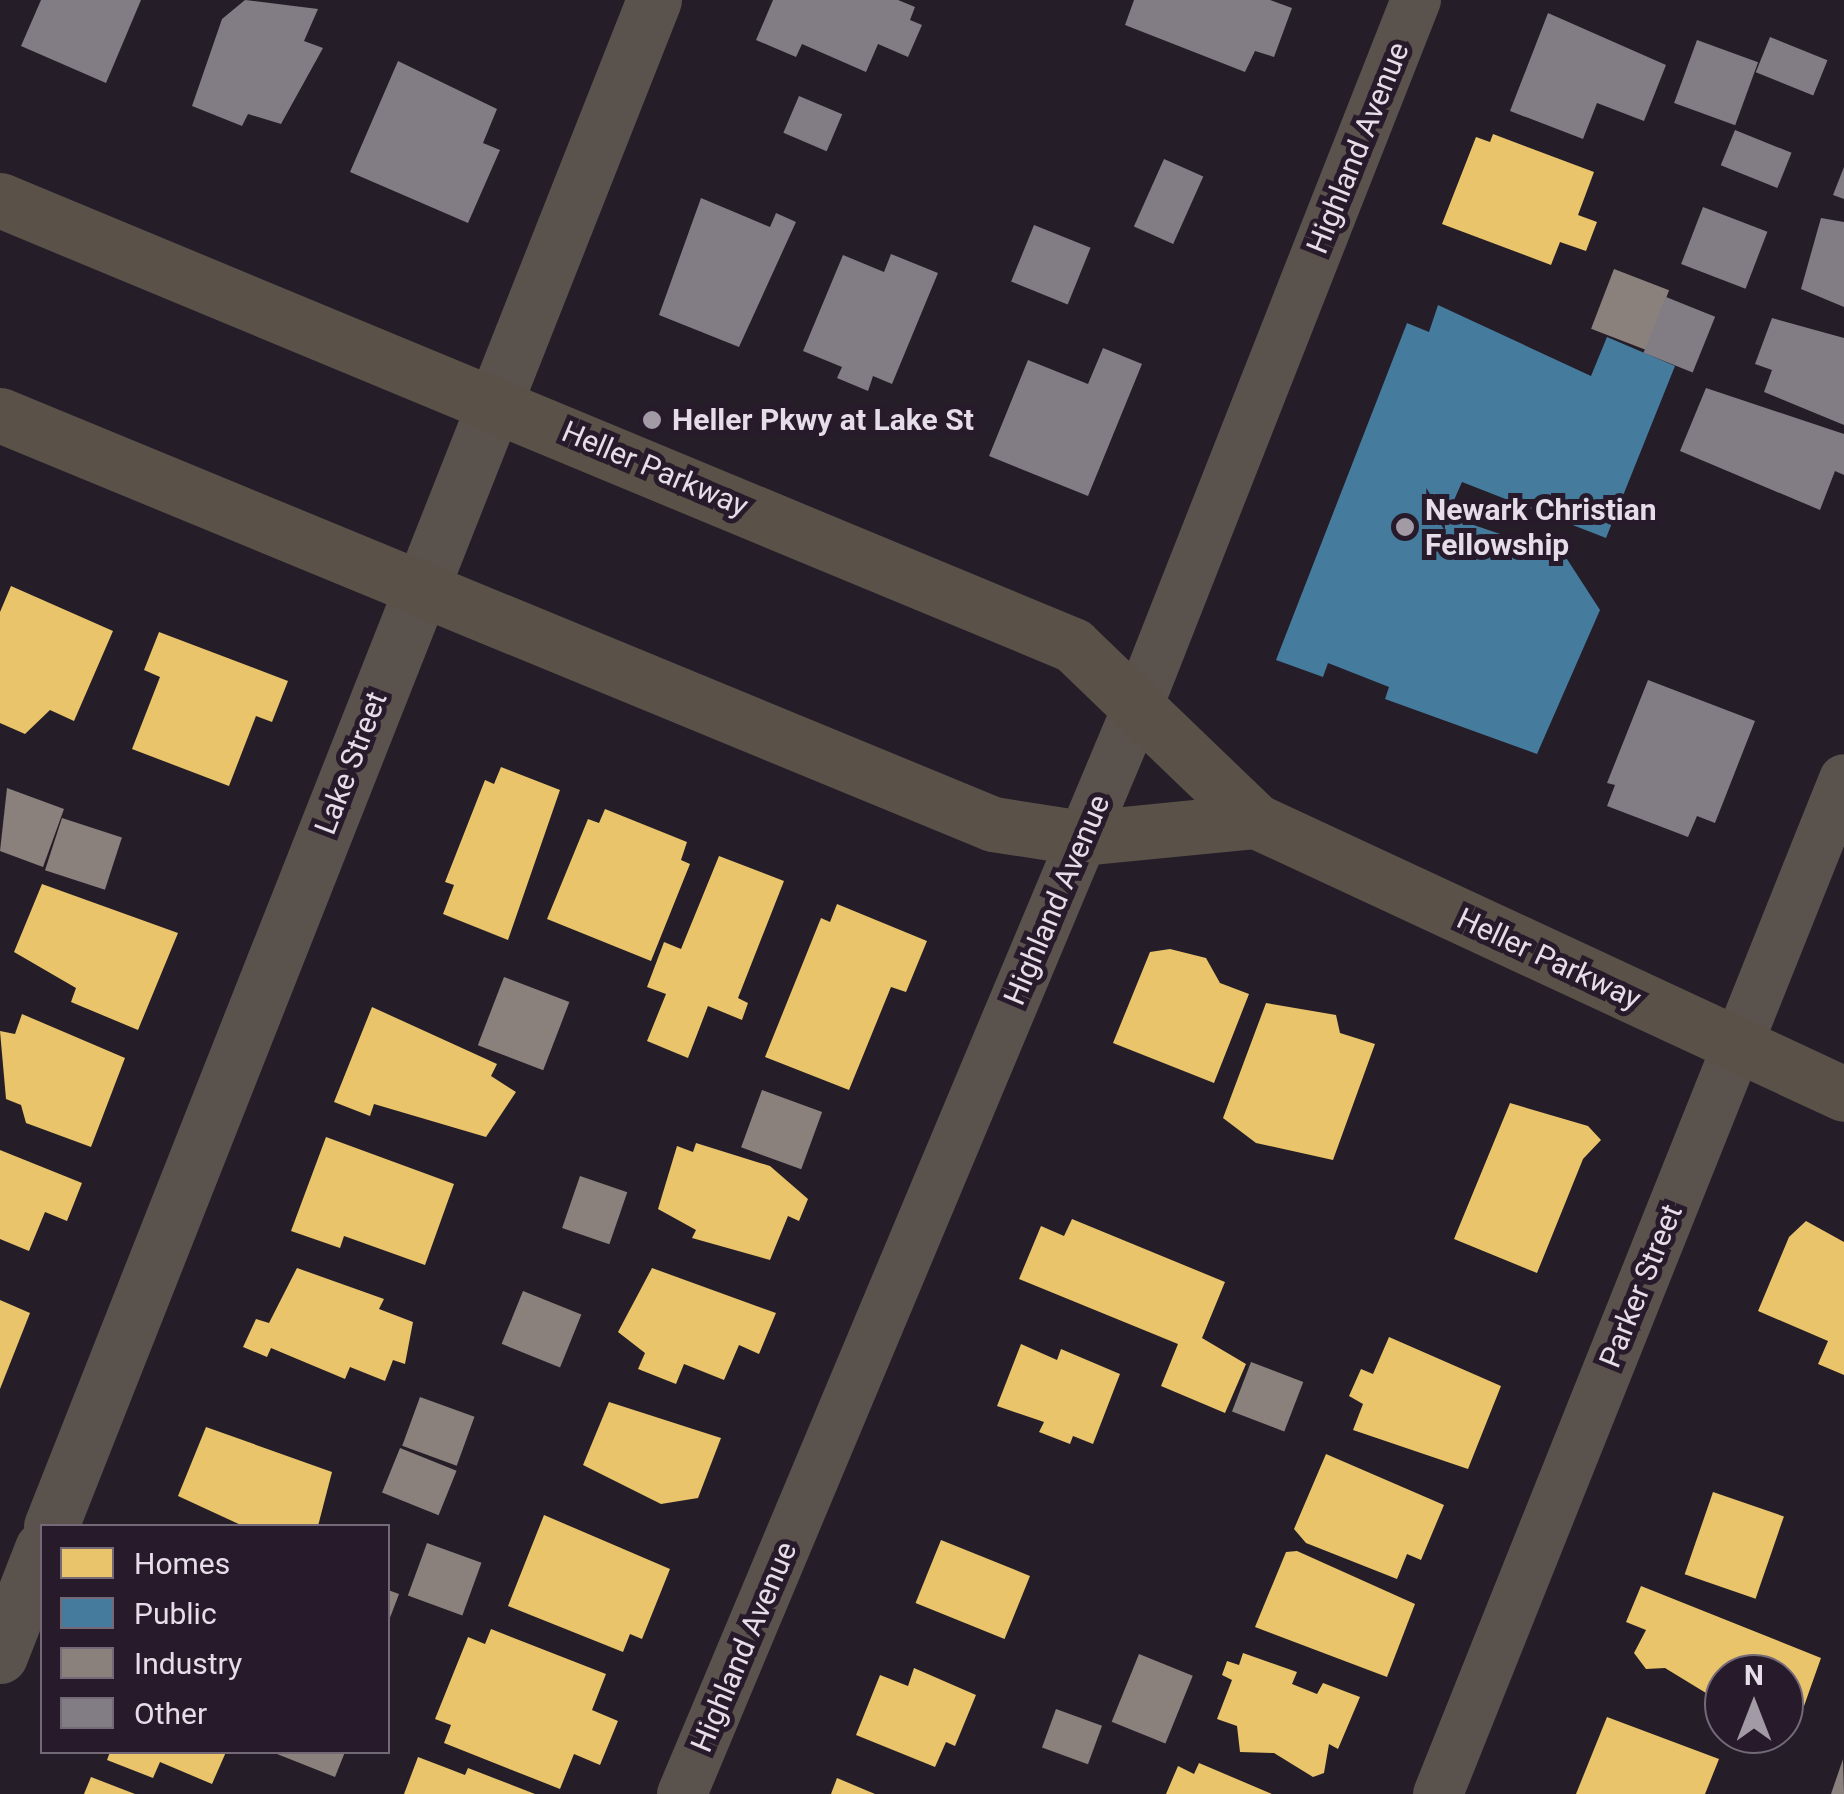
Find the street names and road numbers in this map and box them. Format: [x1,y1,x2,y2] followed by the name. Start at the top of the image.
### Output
[1299,37,1417,259] street label: Highland Avenue
[557,414,753,524] street label: Heller Parkway
[307,687,395,839] street label: Lake Street
[997,790,1117,1010] street label: Highland Avenue
[1451,901,1647,1017] street label: Heller Parkway
[1592,1199,1690,1373] street label: Parker Street
[684,1537,804,1757] street label: Highland Avenue

